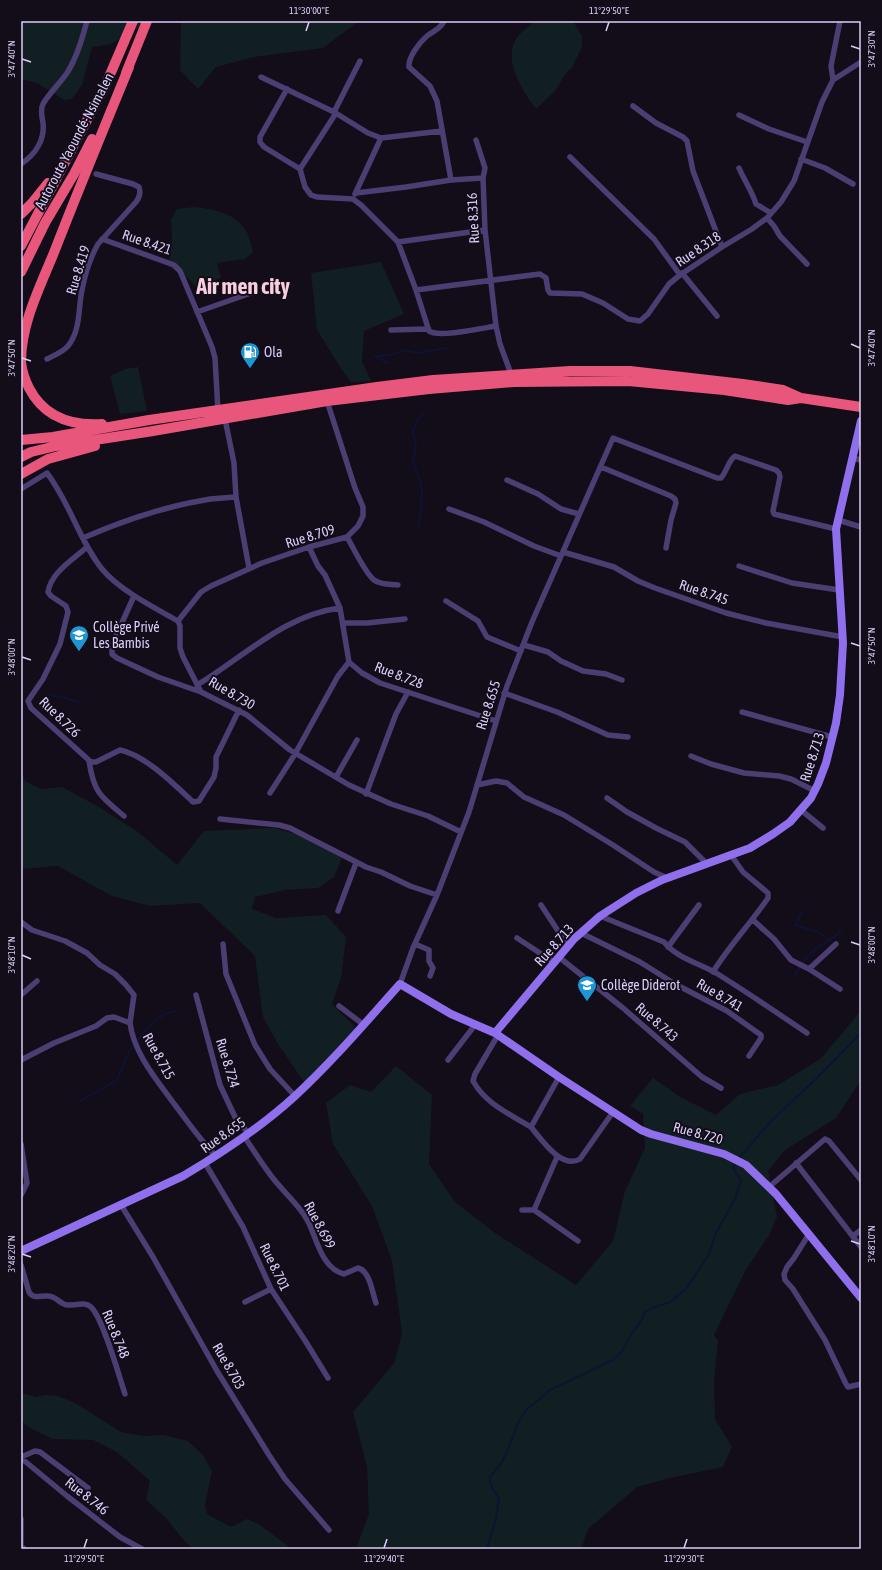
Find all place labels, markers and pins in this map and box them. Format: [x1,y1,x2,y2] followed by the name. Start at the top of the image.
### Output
[239,341,261,369] fuel station icon: Ola
[264,344,282,360] place label: Ola
[93,619,160,651] place label: Collège Privé Les Bambis
[68,624,90,652] school or university icon: Collège Privé Les Bambis
[576,974,598,1002] school or university icon: Collège Diderot
[601,977,680,993] place label: Collège Diderot

